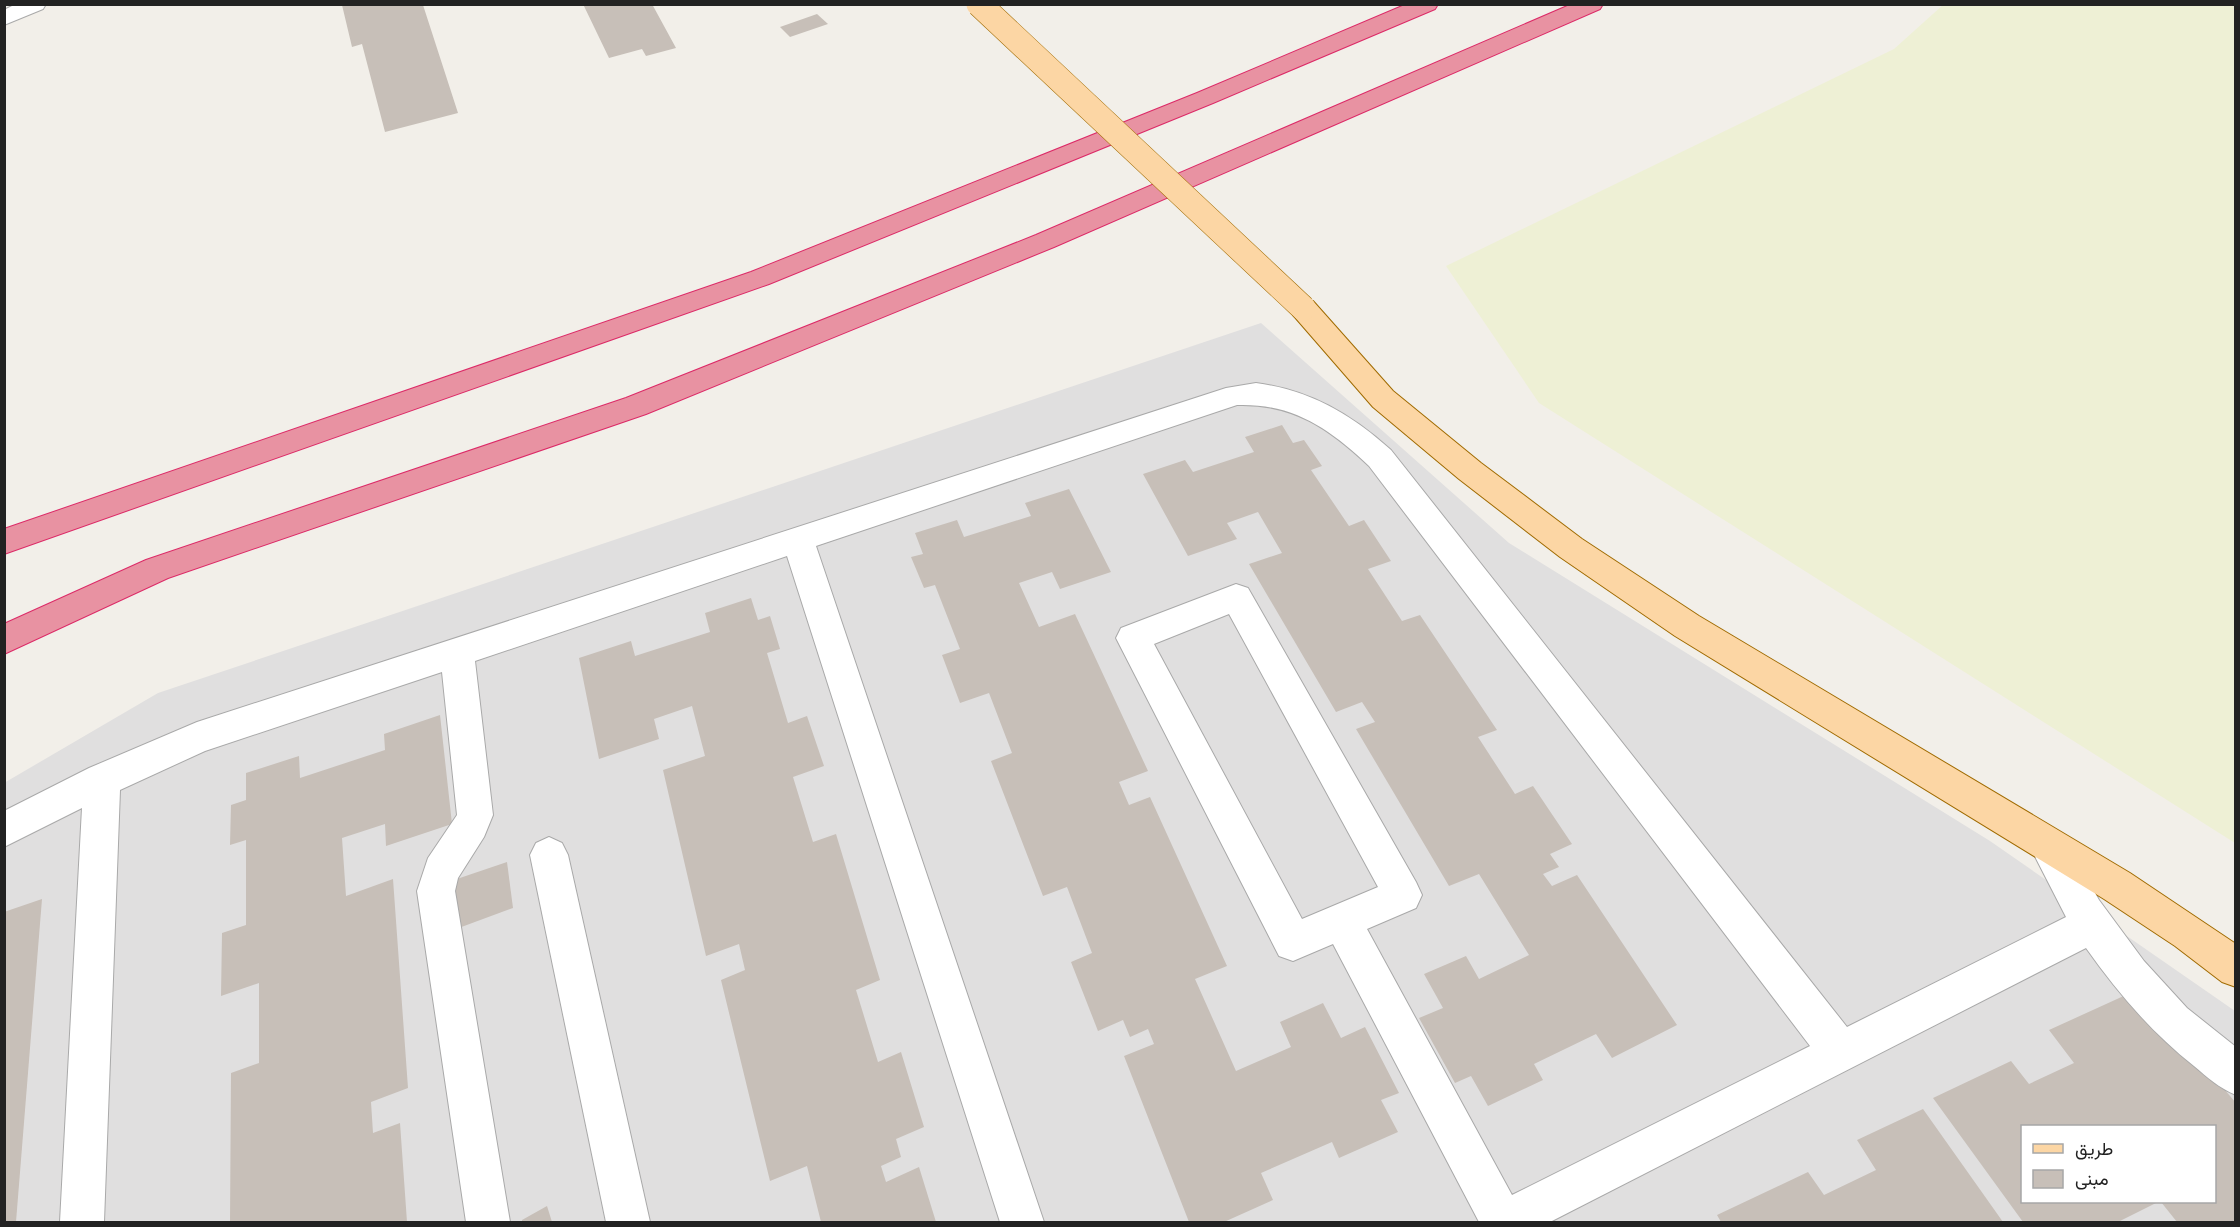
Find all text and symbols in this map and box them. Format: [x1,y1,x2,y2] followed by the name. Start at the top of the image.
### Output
[2021,1125,2216,1203] legend
[2075,1137,2113,1160] text: طريق
[2075,1167,2109,1190] text: مبنى

